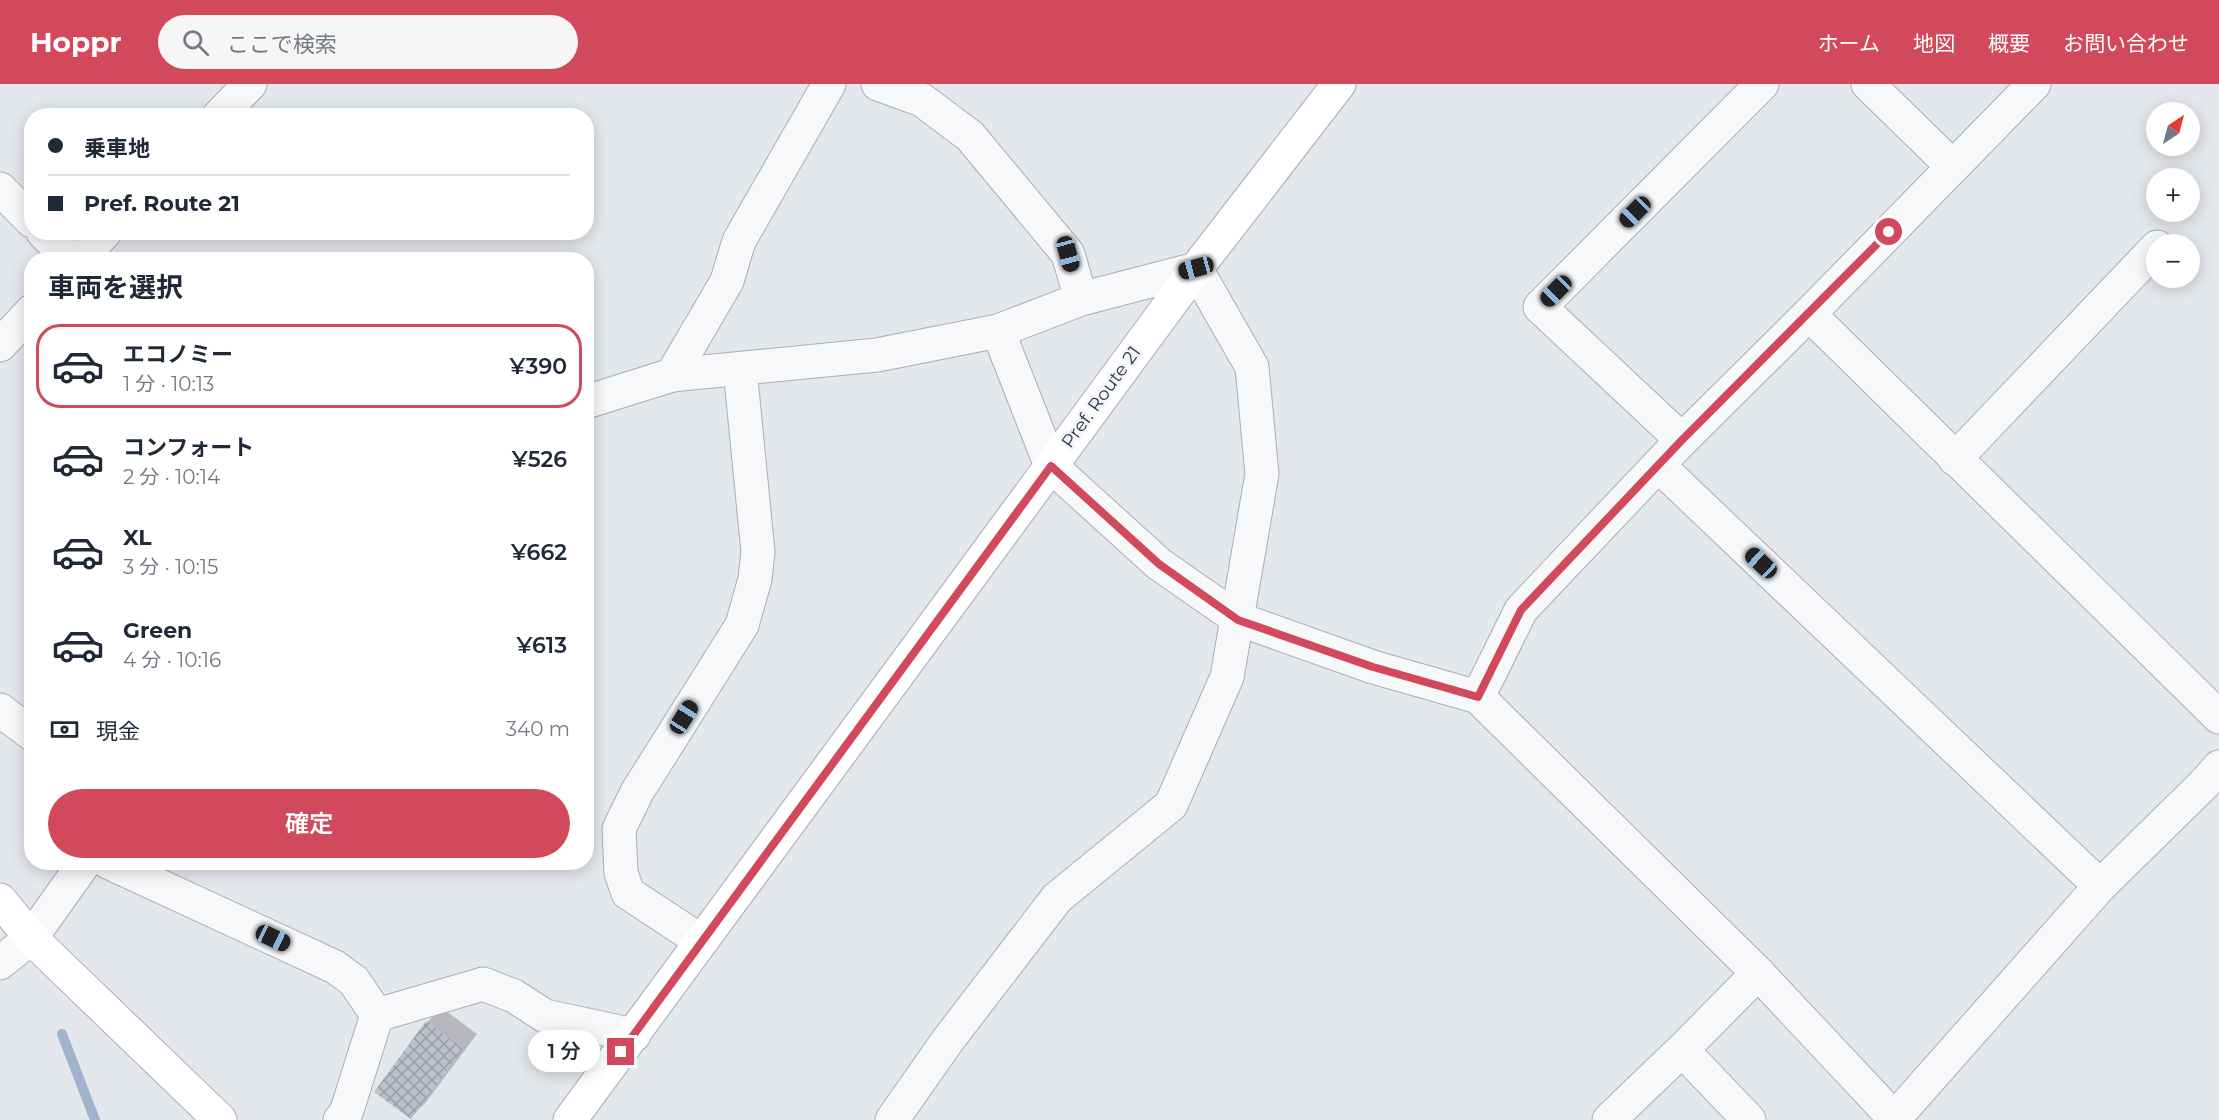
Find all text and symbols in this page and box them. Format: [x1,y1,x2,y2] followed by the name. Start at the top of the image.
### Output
[158,15,578,69] search box
[30,25,122,59] text: Hoppr
[179,26,212,59] icon: search
[227,31,337,58] text: ここで検索
[1818,31,1880,56] text: ホーム
[1913,31,1955,56] text: 地図
[1988,31,2030,56] text: 概要
[2063,31,2189,56] text: お問い合わせ
[2146,102,2200,156] north arrow
[2146,102,2200,288] map controls
[84,135,150,162] text: 乗車地
[2146,168,2200,222] button: +
[84,190,240,217] text: Pref. Route 21
[1616,193,1654,231] car
[1875,218,1902,245] route start
[1055,234,1081,274] car
[2146,234,2200,288] button: −
[1176,255,1216,281] car
[48,271,183,304] text: 車両を選択
[1537,272,1575,310] car
[51,339,105,393] icon: car
[123,341,233,368] text: エコノミー
[1057,342,1145,452] street label: Pref. Route 21
[510,353,567,380] text: ¥390
[123,372,214,396] text: 1 分 · 10:13
[51,432,105,486] icon: car
[123,434,254,461] text: コンフォート
[512,446,567,473] text: ¥526
[123,465,220,489] text: 2 分 · 10:14
[123,524,152,551] text: XL
[51,525,105,579] icon: car
[511,539,567,566] text: ¥662
[1742,544,1780,582] car
[123,555,218,579] text: 3 分 · 10:15
[123,617,192,644] text: Green
[51,618,105,672] icon: car
[516,632,567,659] text: ¥613
[123,648,221,672] text: 4 分 · 10:16
[667,697,701,737] car
[48,713,81,746] icon: cash
[506,717,570,741] text: 340 m
[96,718,140,745] text: 現金
[48,789,570,858] button: 確定
[253,922,293,954] car
[528,1031,600,1073] callout: 1 分
[607,1038,634,1065] route end
[547,1039,581,1063] text: 1 分

